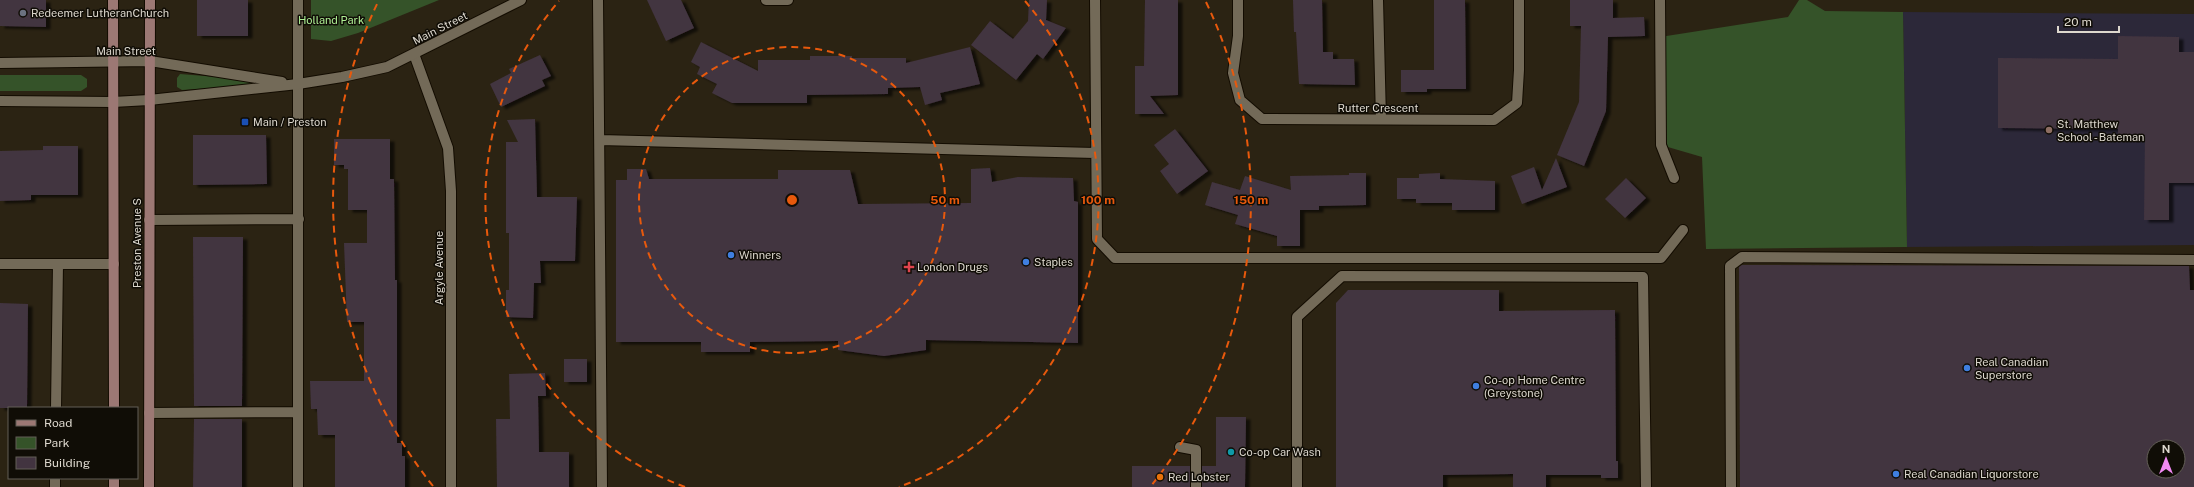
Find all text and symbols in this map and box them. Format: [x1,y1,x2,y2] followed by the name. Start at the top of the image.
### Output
[31,7,169,19] place label: Redeemer LutheranChurch
[18,8,28,18] marker: Redeemer LutheranChurch
[2058,8,2119,34] scale bar
[411,9,469,47] street label: Main Street
[298,14,364,26] park label: Holland Park
[2064,15,2092,29] text: 20 m
[96,45,156,57] street label: Main Street
[1338,102,1418,114] street label: Rutter Crescent
[253,116,327,128] place label: Main / Preston
[240,117,250,127] marker: Main / Preston
[2057,118,2144,143] place label: St. Matthew School - Bateman
[2044,125,2054,135] marker: St. Matthew School - Bateman
[785,193,799,207] centre of rings
[930,193,960,207] text: 50 m
[1081,193,1115,207] text: 100 m
[1234,193,1268,207] text: 150 m
[131,198,143,288] street label: Preston Avenue S
[433,231,445,305] street label: Argyle Avenue
[739,249,781,261] place label: Winners
[726,250,736,260] marker: Winners
[1034,256,1073,268] place label: Staples
[1021,257,1031,267] marker: Staples
[917,261,988,273] place label: London Drugs
[904,262,914,272] marker: London Drugs
[1975,356,2048,381] place label: Real Canadian Superstore
[1962,363,1972,373] marker: Real Canadian Superstore
[1484,374,1585,399] place label: Co-op Home Centre (Greystone)
[1471,381,1481,391] marker: Co-op Home Centre (Greystone)
[8,407,138,479] legend
[44,416,72,430] text: Road
[44,436,70,450] text: Park
[2146,439,2186,479] north arrow
[2162,443,2170,455] text: N
[1239,446,1321,458] place label: Co-op Car Wash
[1226,447,1236,457] marker: Co-op Car Wash
[44,456,90,470] text: Building
[1904,468,2039,480] place label: Real Canadian Liquorstore
[1891,469,1901,479] marker: Real Canadian Liquorstore
[1168,471,1230,483] place label: Red Lobster
[1155,472,1165,482] marker: Red Lobster

